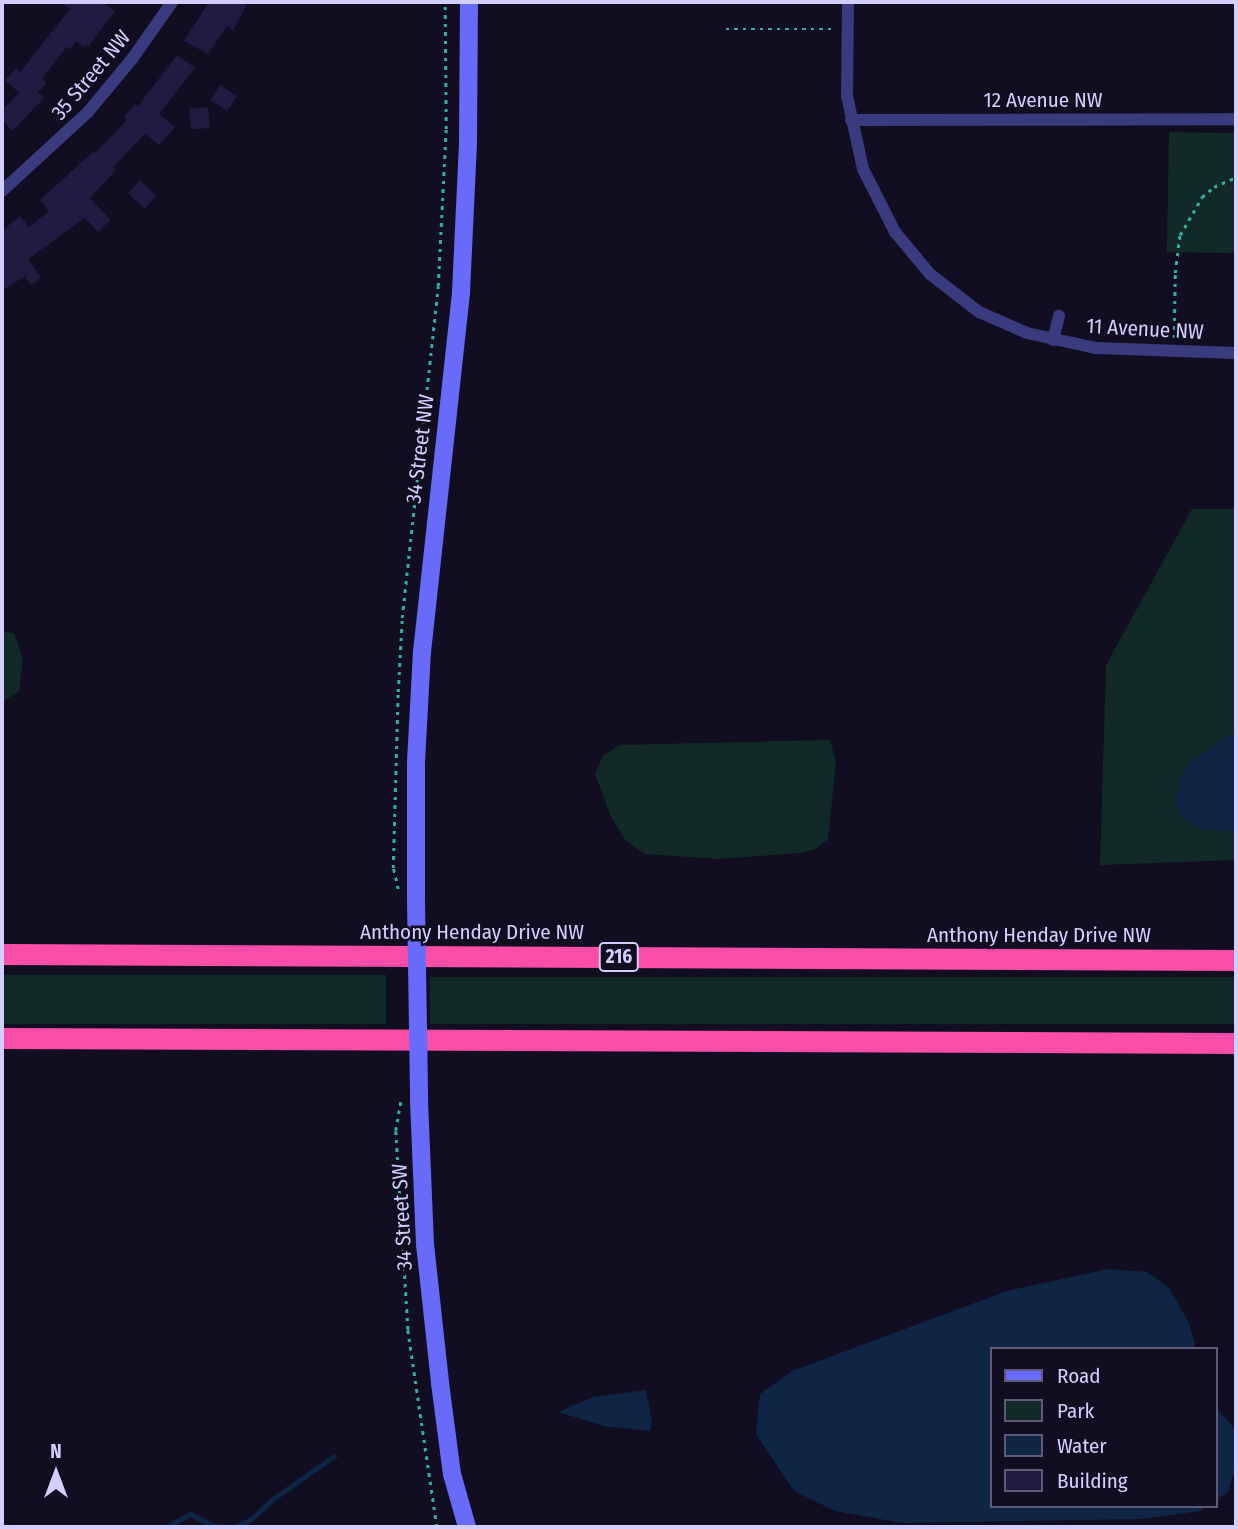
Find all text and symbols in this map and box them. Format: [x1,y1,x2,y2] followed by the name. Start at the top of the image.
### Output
[46,25,136,125] street label: 35 Street NW
[984,87,1102,113] street label: 12 Avenue NW
[1086,313,1204,345] street label: 11 Avenue NW
[401,393,439,505] street label: 34 Street NW
[360,919,584,945] street label: Anthony Henday Drive NW
[927,922,1151,948] street label: Anthony Henday Drive NW
[598,942,640,973] road number: 216
[387,1163,417,1271] street label: 34 Street SW
[990,1347,1217,1508] legend
[1057,1363,1101,1389] text: Road
[1057,1398,1094,1424] text: Park
[1057,1433,1107,1459] text: Water
[21,1438,91,1508] north arrow
[50,1440,62,1463] text: N
[1057,1468,1128,1494] text: Building

